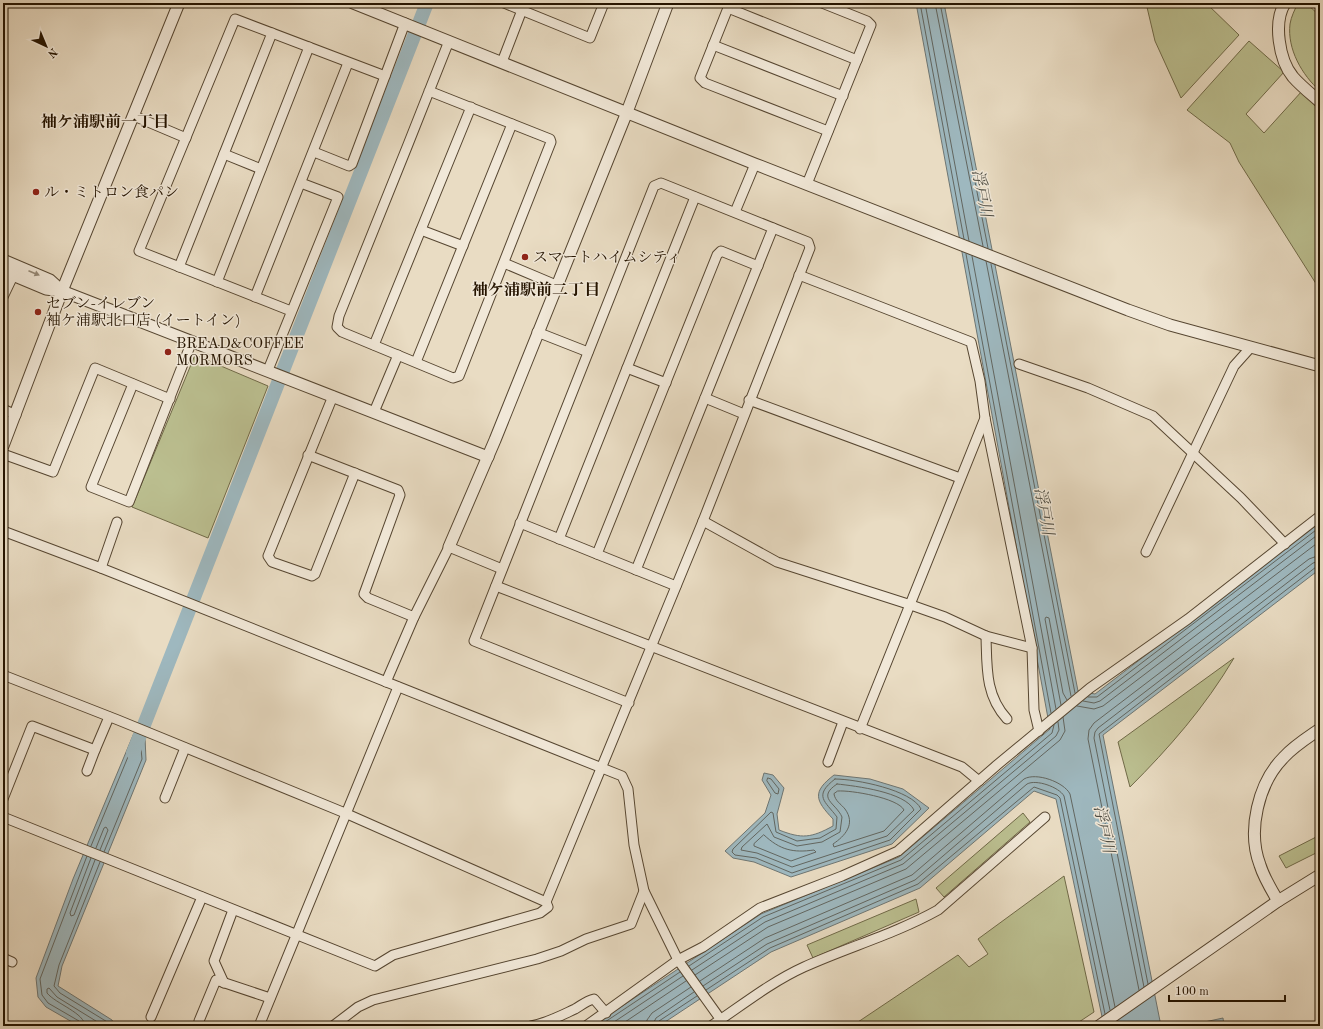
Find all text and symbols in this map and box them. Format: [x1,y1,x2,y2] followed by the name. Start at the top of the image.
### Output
[26,26,66,66] north arrow
[45,45,59,59] text: N
[41,113,169,131] district label: 袖ケ浦駅前一丁目
[969,168,996,220] water label: 浮戸川
[44,184,179,201] place label: ル・ミトロン食パン
[31,187,41,197] marker: ル・ミトロン食パン
[533,250,681,266] place label: スマートハイムシティ
[520,252,530,262] marker: スマートハイムシティ
[29,271,41,277] one-way arrow
[472,281,600,299] district label: 袖ケ浦駅前二丁目
[46,295,241,329] place label: セブン-イレブン 袖ケ浦駅北口店 (イートイン)
[33,307,43,317] marker: セブン-イレブン 袖ケ浦駅北口店 (イートイン)
[176,337,304,369] place label: BREAD&COFFEE MORMORS
[163,347,173,357] marker: BREAD&COFFEE MORMORS
[1031,486,1057,538] water label: 浮戸川
[1090,804,1118,857] water label: 浮戸川
[1169,977,1285,1003] scale bar
[1175,986,1209,998] text: 100 m

